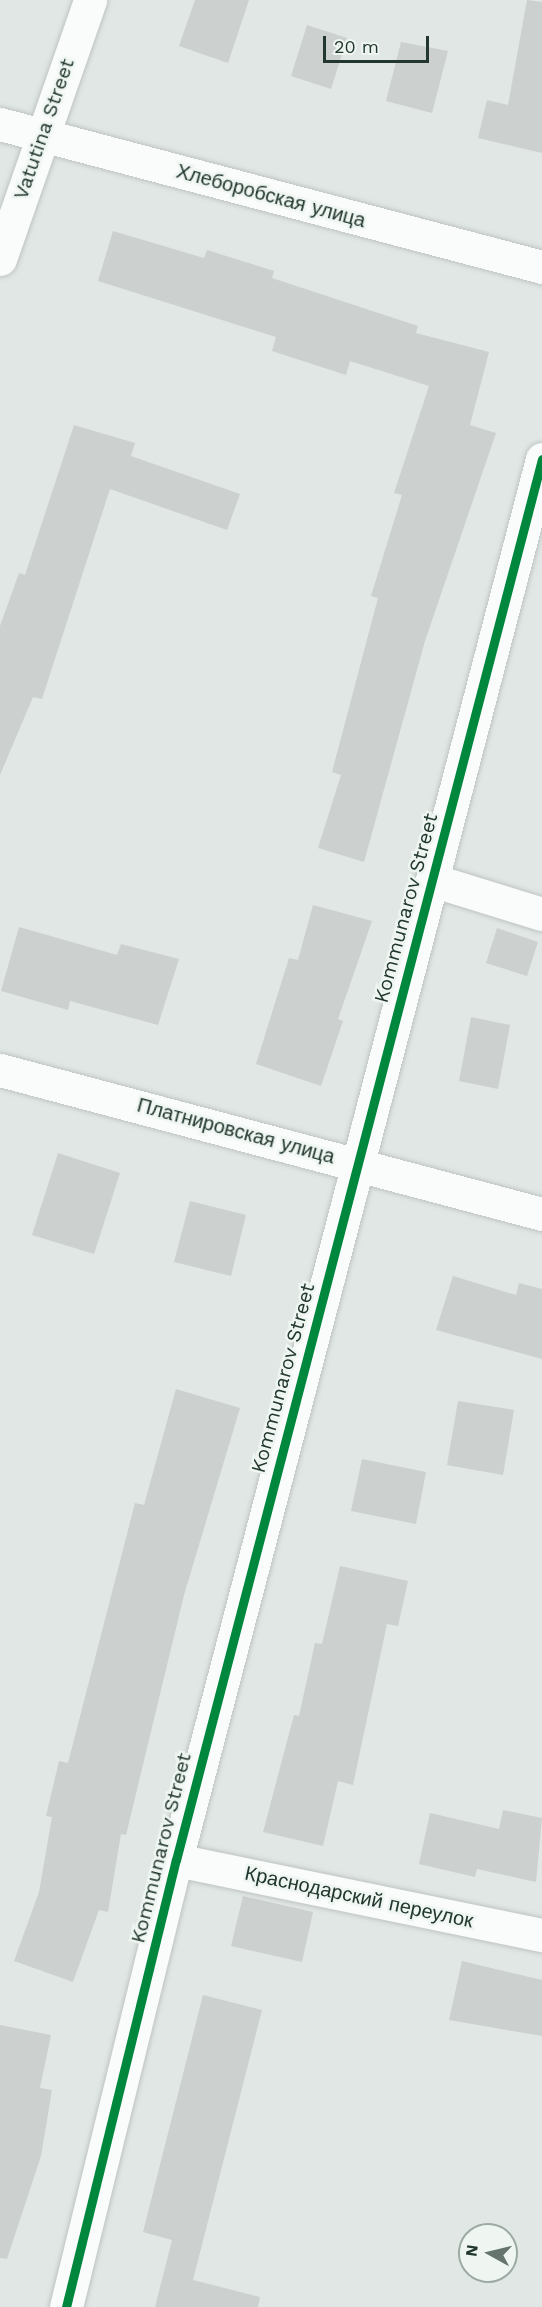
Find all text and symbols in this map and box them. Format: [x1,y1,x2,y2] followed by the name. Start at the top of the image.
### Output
[326,24,432,62] scale bar
[334,36,379,57] text: 20 m
[9,55,79,203] street label: Vatutina Street
[174,159,368,233] street label: Хлеборобская улица
[369,810,443,1006] street label: Kommunarov Street
[135,1093,337,1169] street label: Платнировская улица
[246,1280,320,1476] street label: Kommunarov Street
[126,1750,196,1946] street label: Kommunarov Street
[243,1861,475,1933] street label: Краснодарский переулок
[458,2223,518,2283] north arrow
[461,2244,482,2258] text: N

